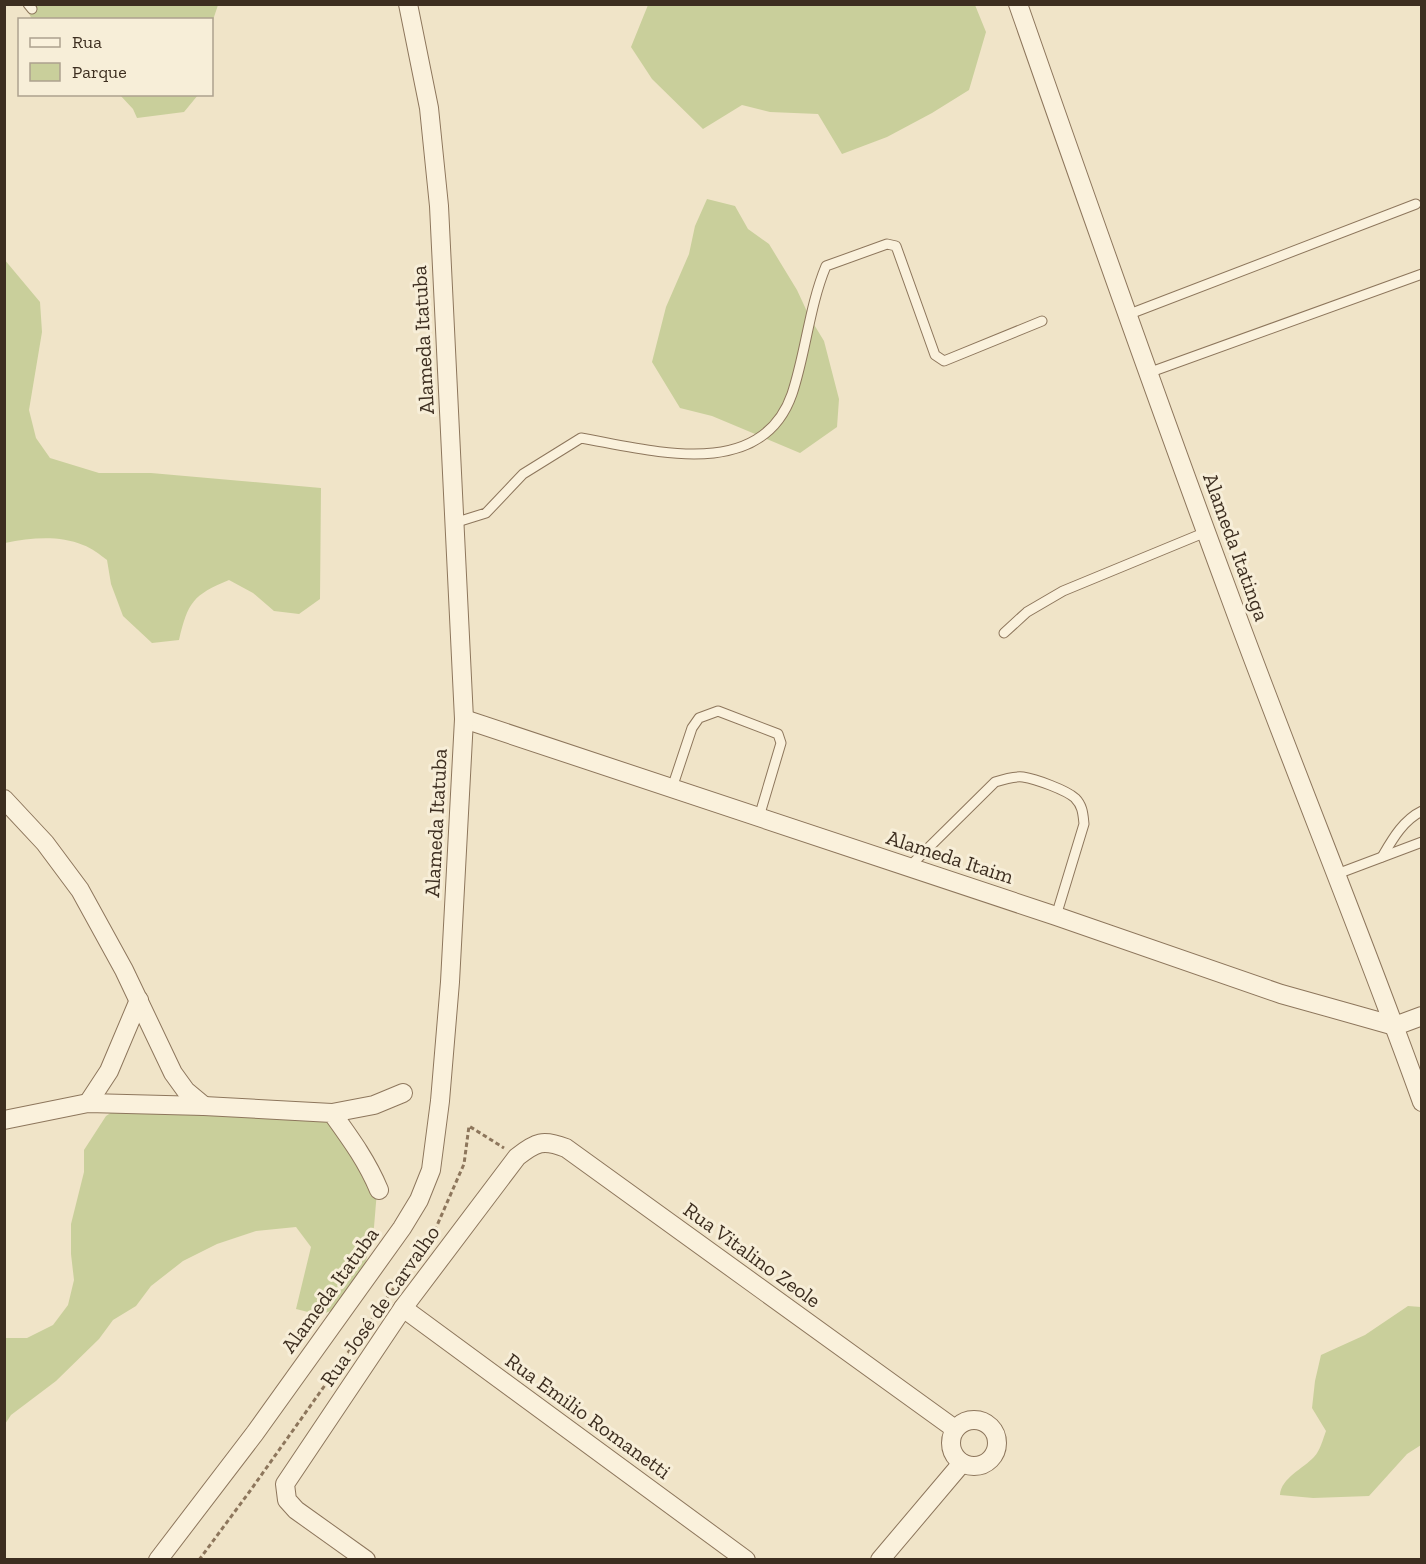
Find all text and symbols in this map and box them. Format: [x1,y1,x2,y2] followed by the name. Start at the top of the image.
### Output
[18,18,213,96] legend
[72,31,102,53] text: Rua
[72,61,127,83] text: Parque
[406,265,439,415] street label: Alameda Itatuba
[1198,469,1275,624] street label: Alameda Itatinga
[419,748,452,898] street label: Alameda Itatuba
[883,824,1017,889] street label: Alameda Itaim
[679,1197,826,1313] street label: Rua Vitalino Zeole
[315,1220,444,1391] street label: Rua José de Carvalho
[276,1222,384,1357] street label: Alameda Itatuba
[501,1347,676,1484] street label: Rua Emilio Romanetti

